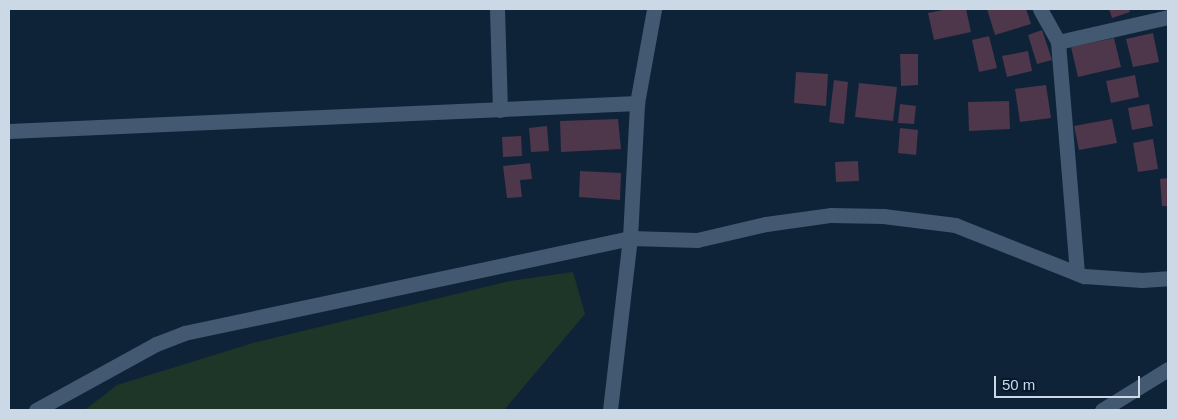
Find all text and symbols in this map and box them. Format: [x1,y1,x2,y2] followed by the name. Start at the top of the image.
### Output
[997,366,1143,398] scale bar
[1002,376,1035,393] text: 50 m

